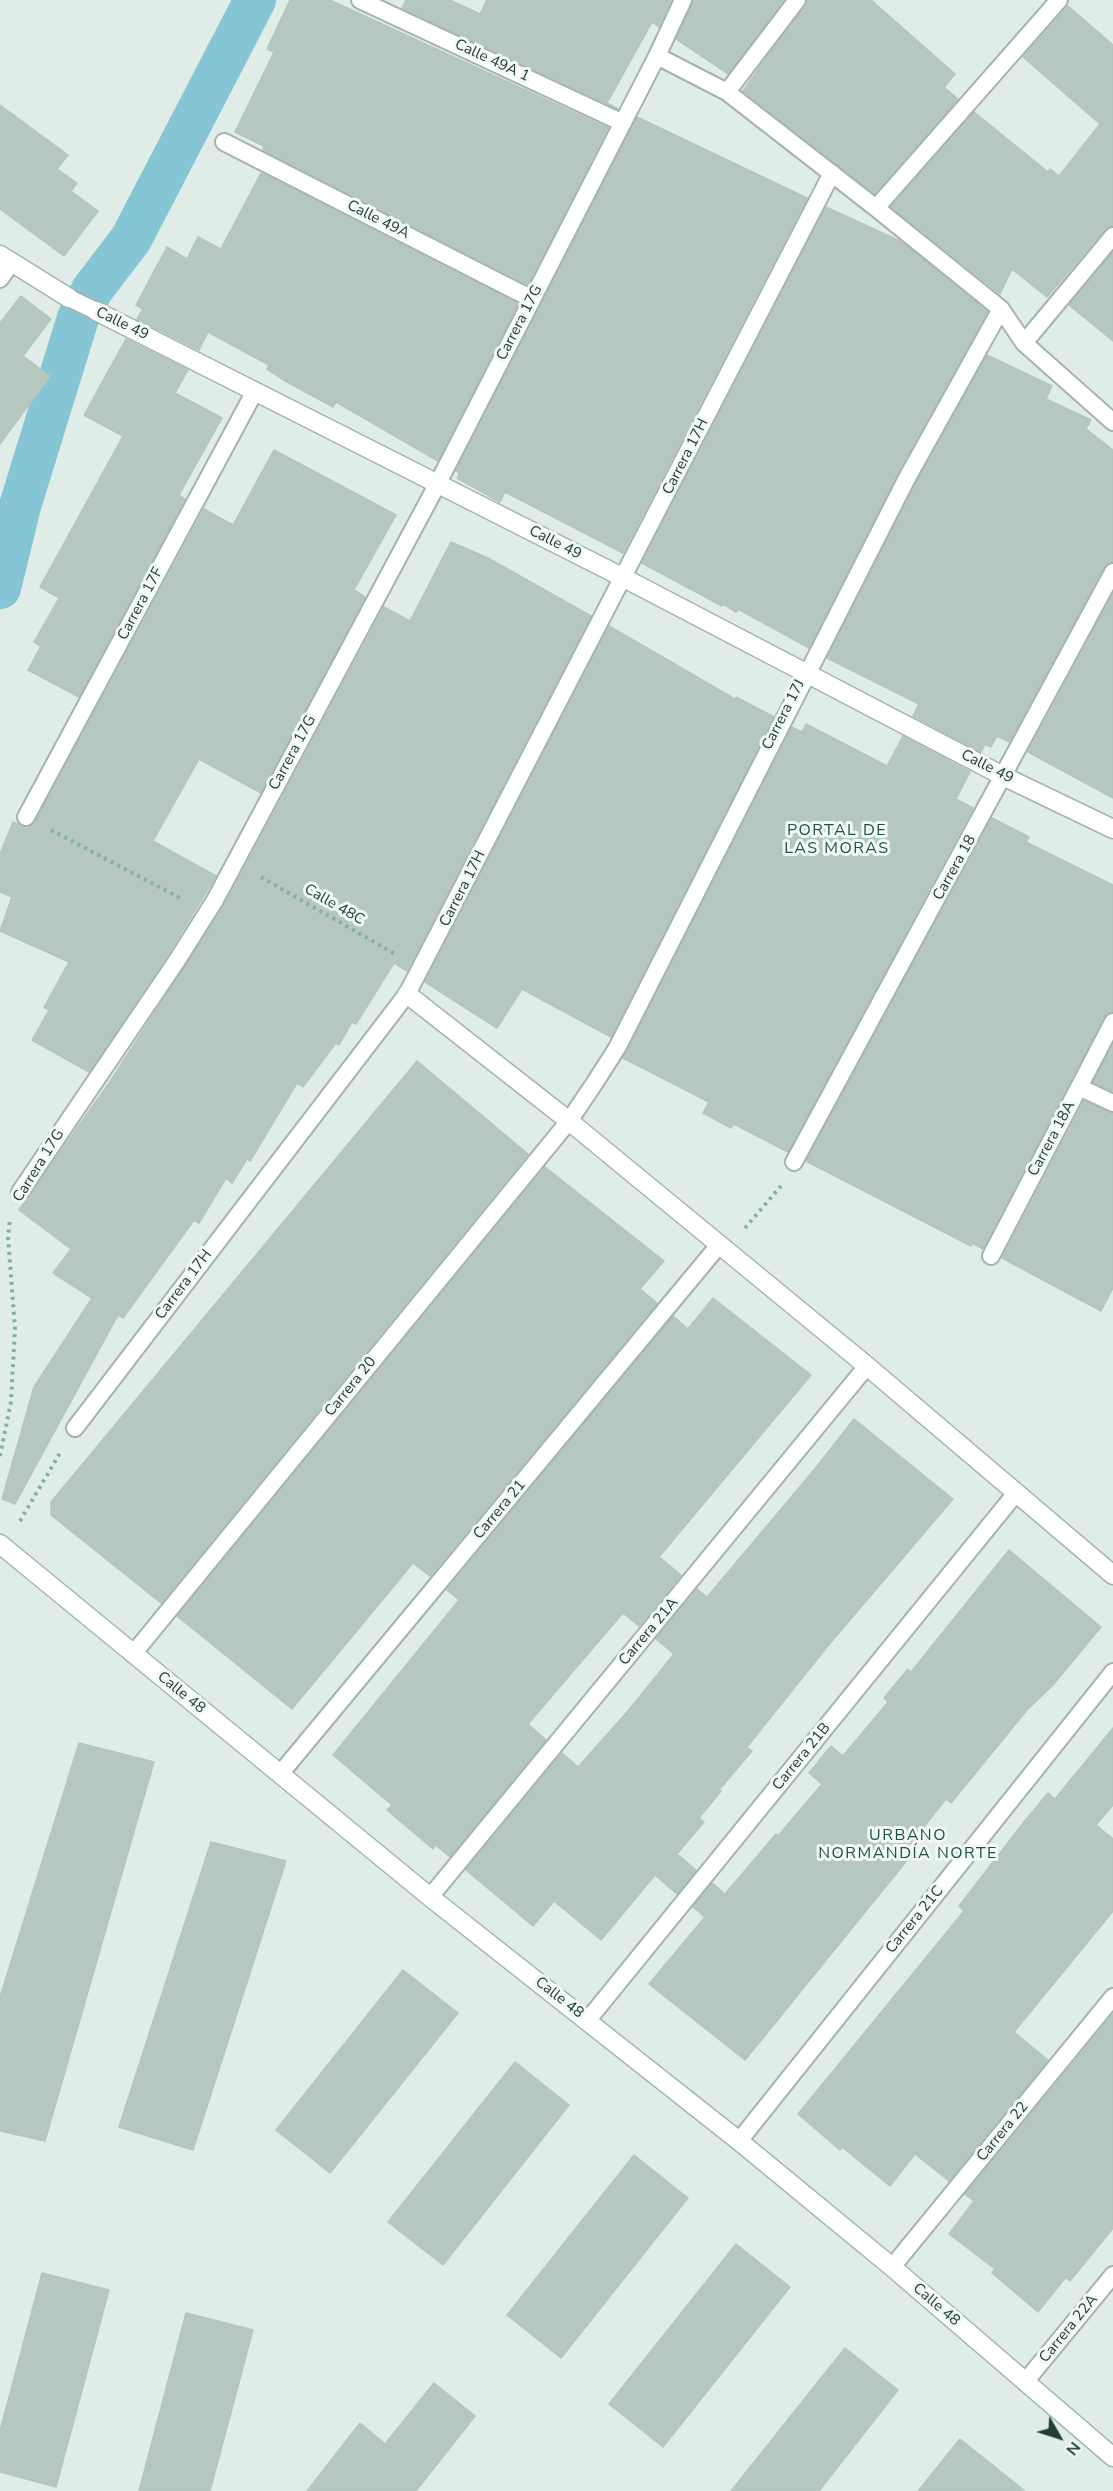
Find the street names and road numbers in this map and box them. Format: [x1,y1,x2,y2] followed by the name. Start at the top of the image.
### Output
[452,36,532,86] street label: Calle 49A 1
[344,197,412,243] street label: Calle 49A
[493,282,547,364] street label: Carrera 17G
[93,304,151,344] street label: Calle 49
[659,416,713,498] street label: Carrera 17H
[526,522,584,564] street label: Calle 49
[114,565,168,643] street label: Carrera 17F
[759,677,809,753] street label: Carrera 17J
[266,712,320,794] street label: Carrera 17G
[958,746,1016,788] street label: Calle 49
[930,832,980,904] street label: Carrera 18
[436,848,490,930] street label: Carrera 17H
[301,881,367,929] street label: Calle 48C
[1025,1098,1079,1180] street label: Carrera 18A
[10,1126,68,1206] street label: Carrera 17G
[152,1246,216,1324] street label: Carrera 17H
[322,1354,380,1420] street label: Carrera 20
[470,1477,530,1543] street label: Carrera 21
[616,1595,682,1669] street label: Carrera 21A
[153,1668,209,1718] street label: Calle 48
[769,1720,835,1794] street label: Carrera 21B
[882,1883,948,1957] street label: Carrera 21C
[531,1974,587,2022] street label: Calle 48
[974,2099,1032,2165] street label: Carrera 22
[909,2280,963,2330] street label: Calle 48
[1036,2291,1102,2367] street label: Carrera 22A

